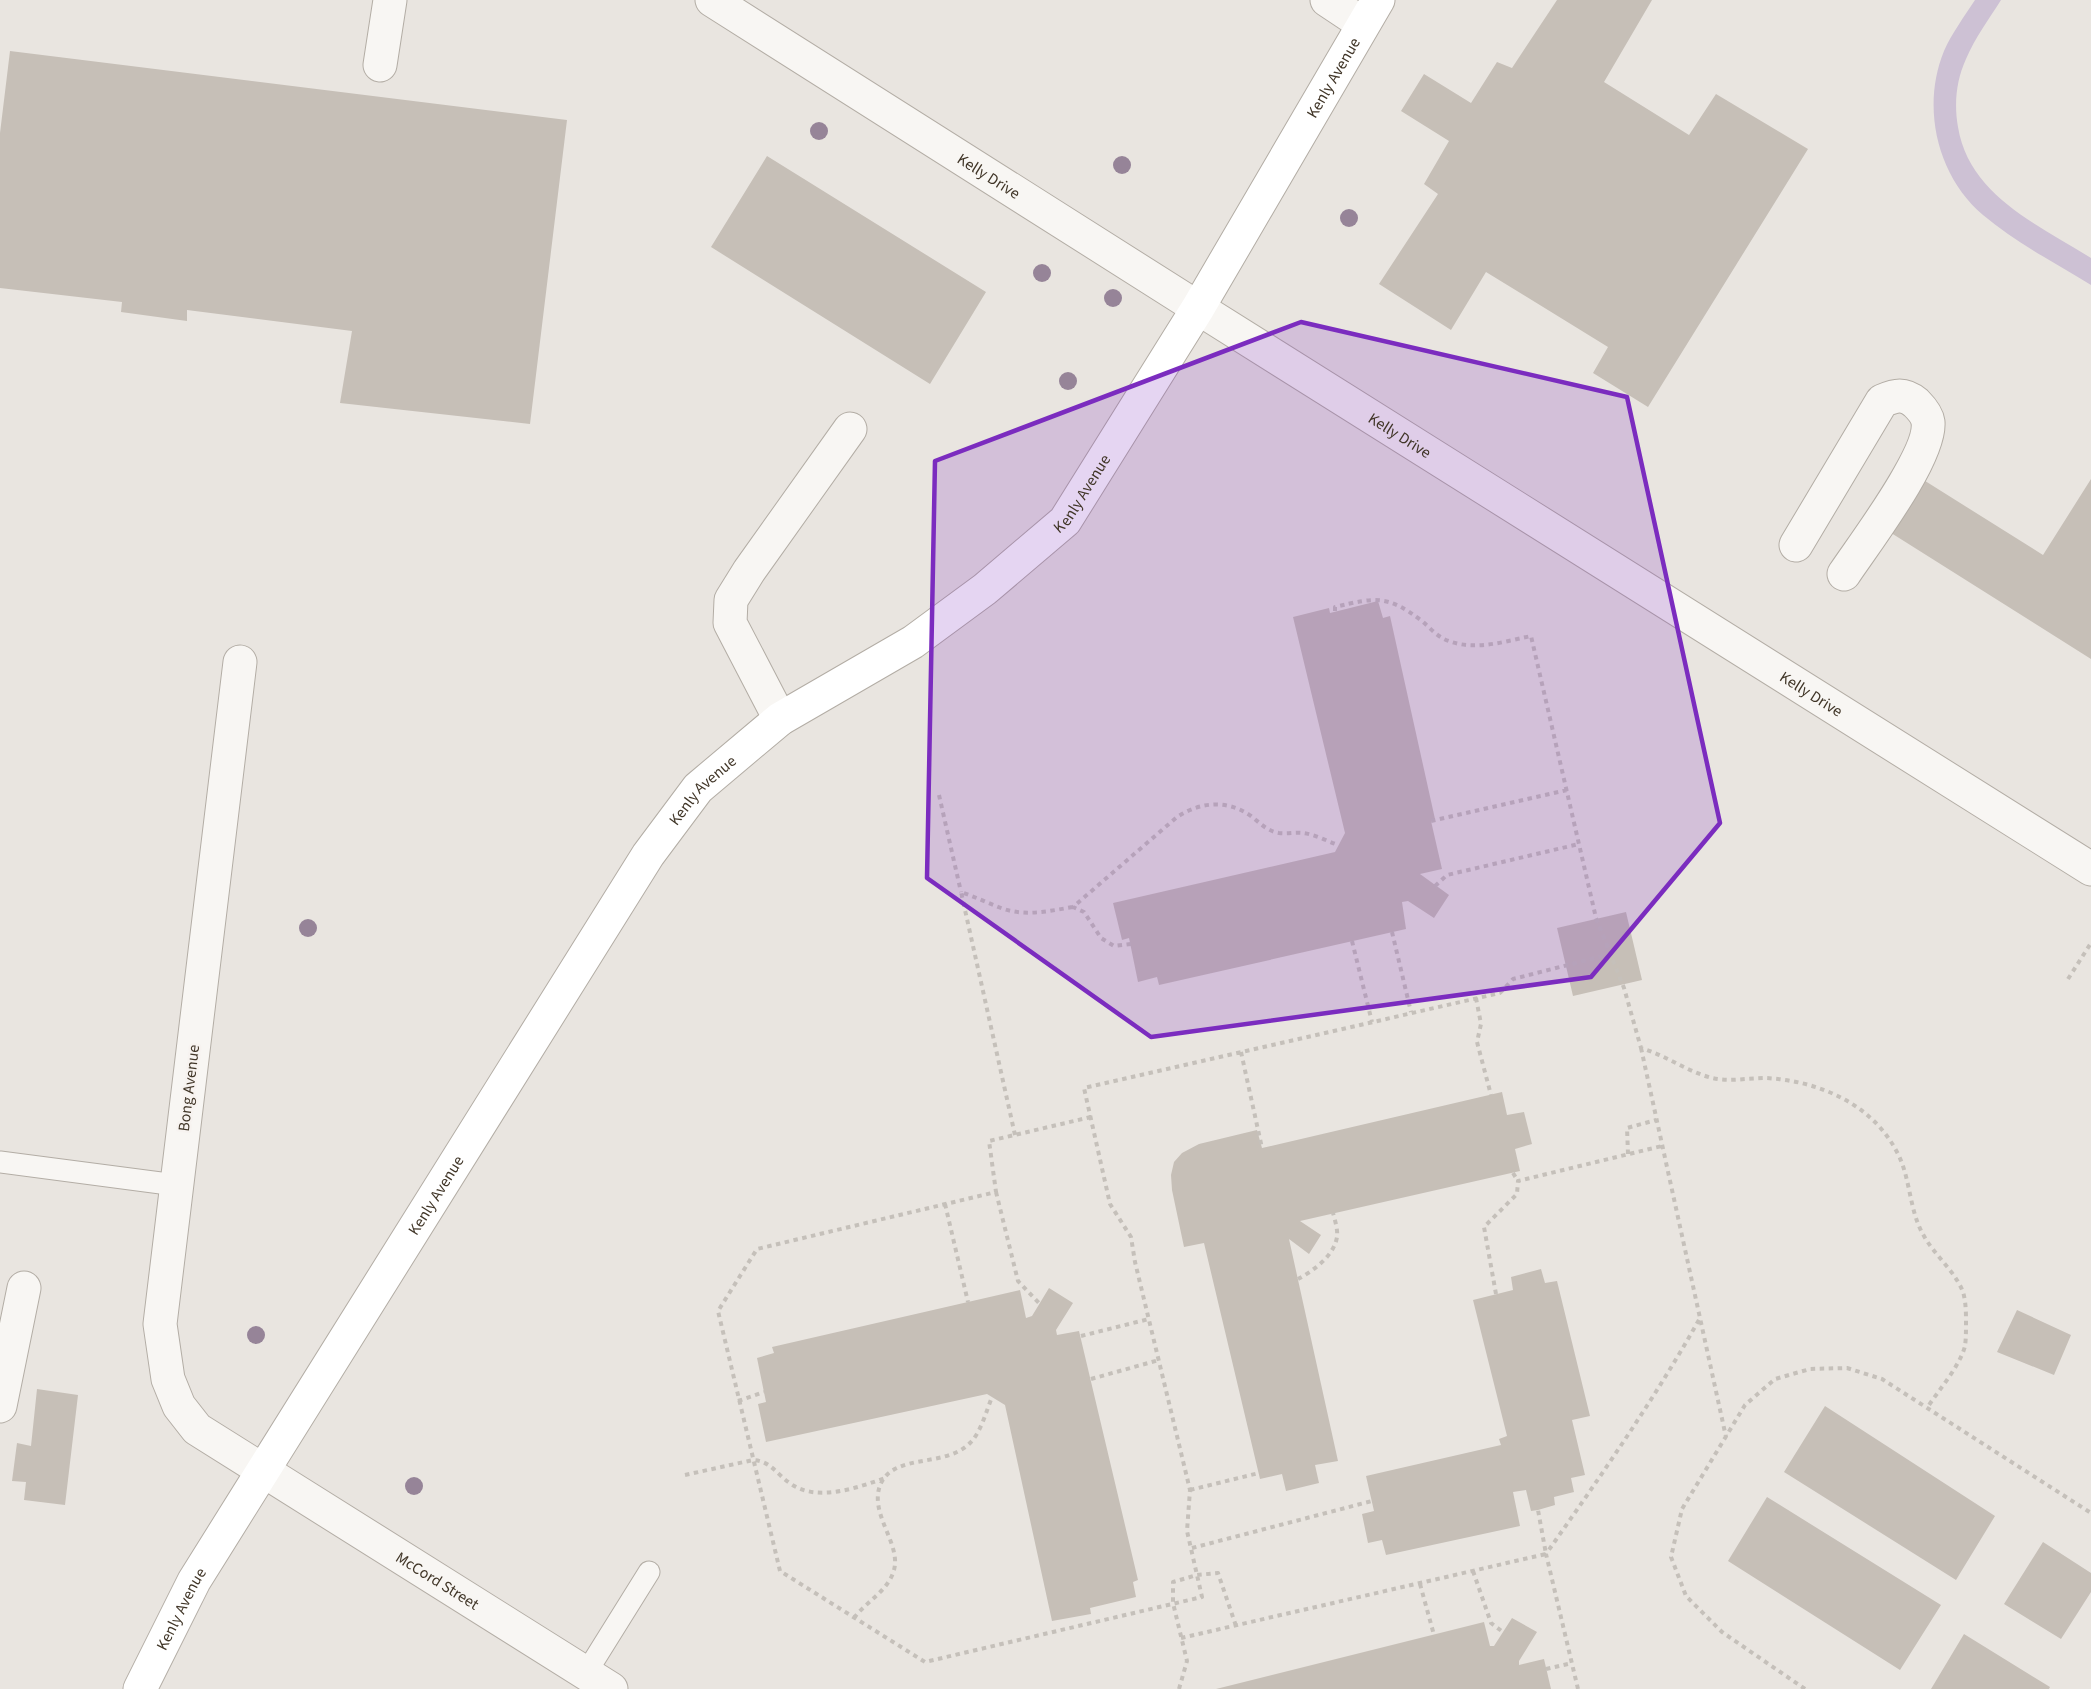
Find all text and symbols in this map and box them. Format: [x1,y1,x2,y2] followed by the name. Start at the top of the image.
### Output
[1301,34,1366,122] street label: Kenly Avenue
[953,148,1024,205] street label: Kelly Drive
[1364,408,1435,464] street label: Kelly Drive
[1049,450,1116,538] street label: Kenly Avenue
[1775,666,1847,722] street label: Kelly Drive
[664,750,741,830] street label: Kenly Avenue
[173,1043,205,1133] street label: Bong Avenue
[403,1151,469,1240] street label: Kenly Avenue
[391,1547,483,1616] street label: McCord Street
[151,1564,212,1654] street label: Kenly Avenue

